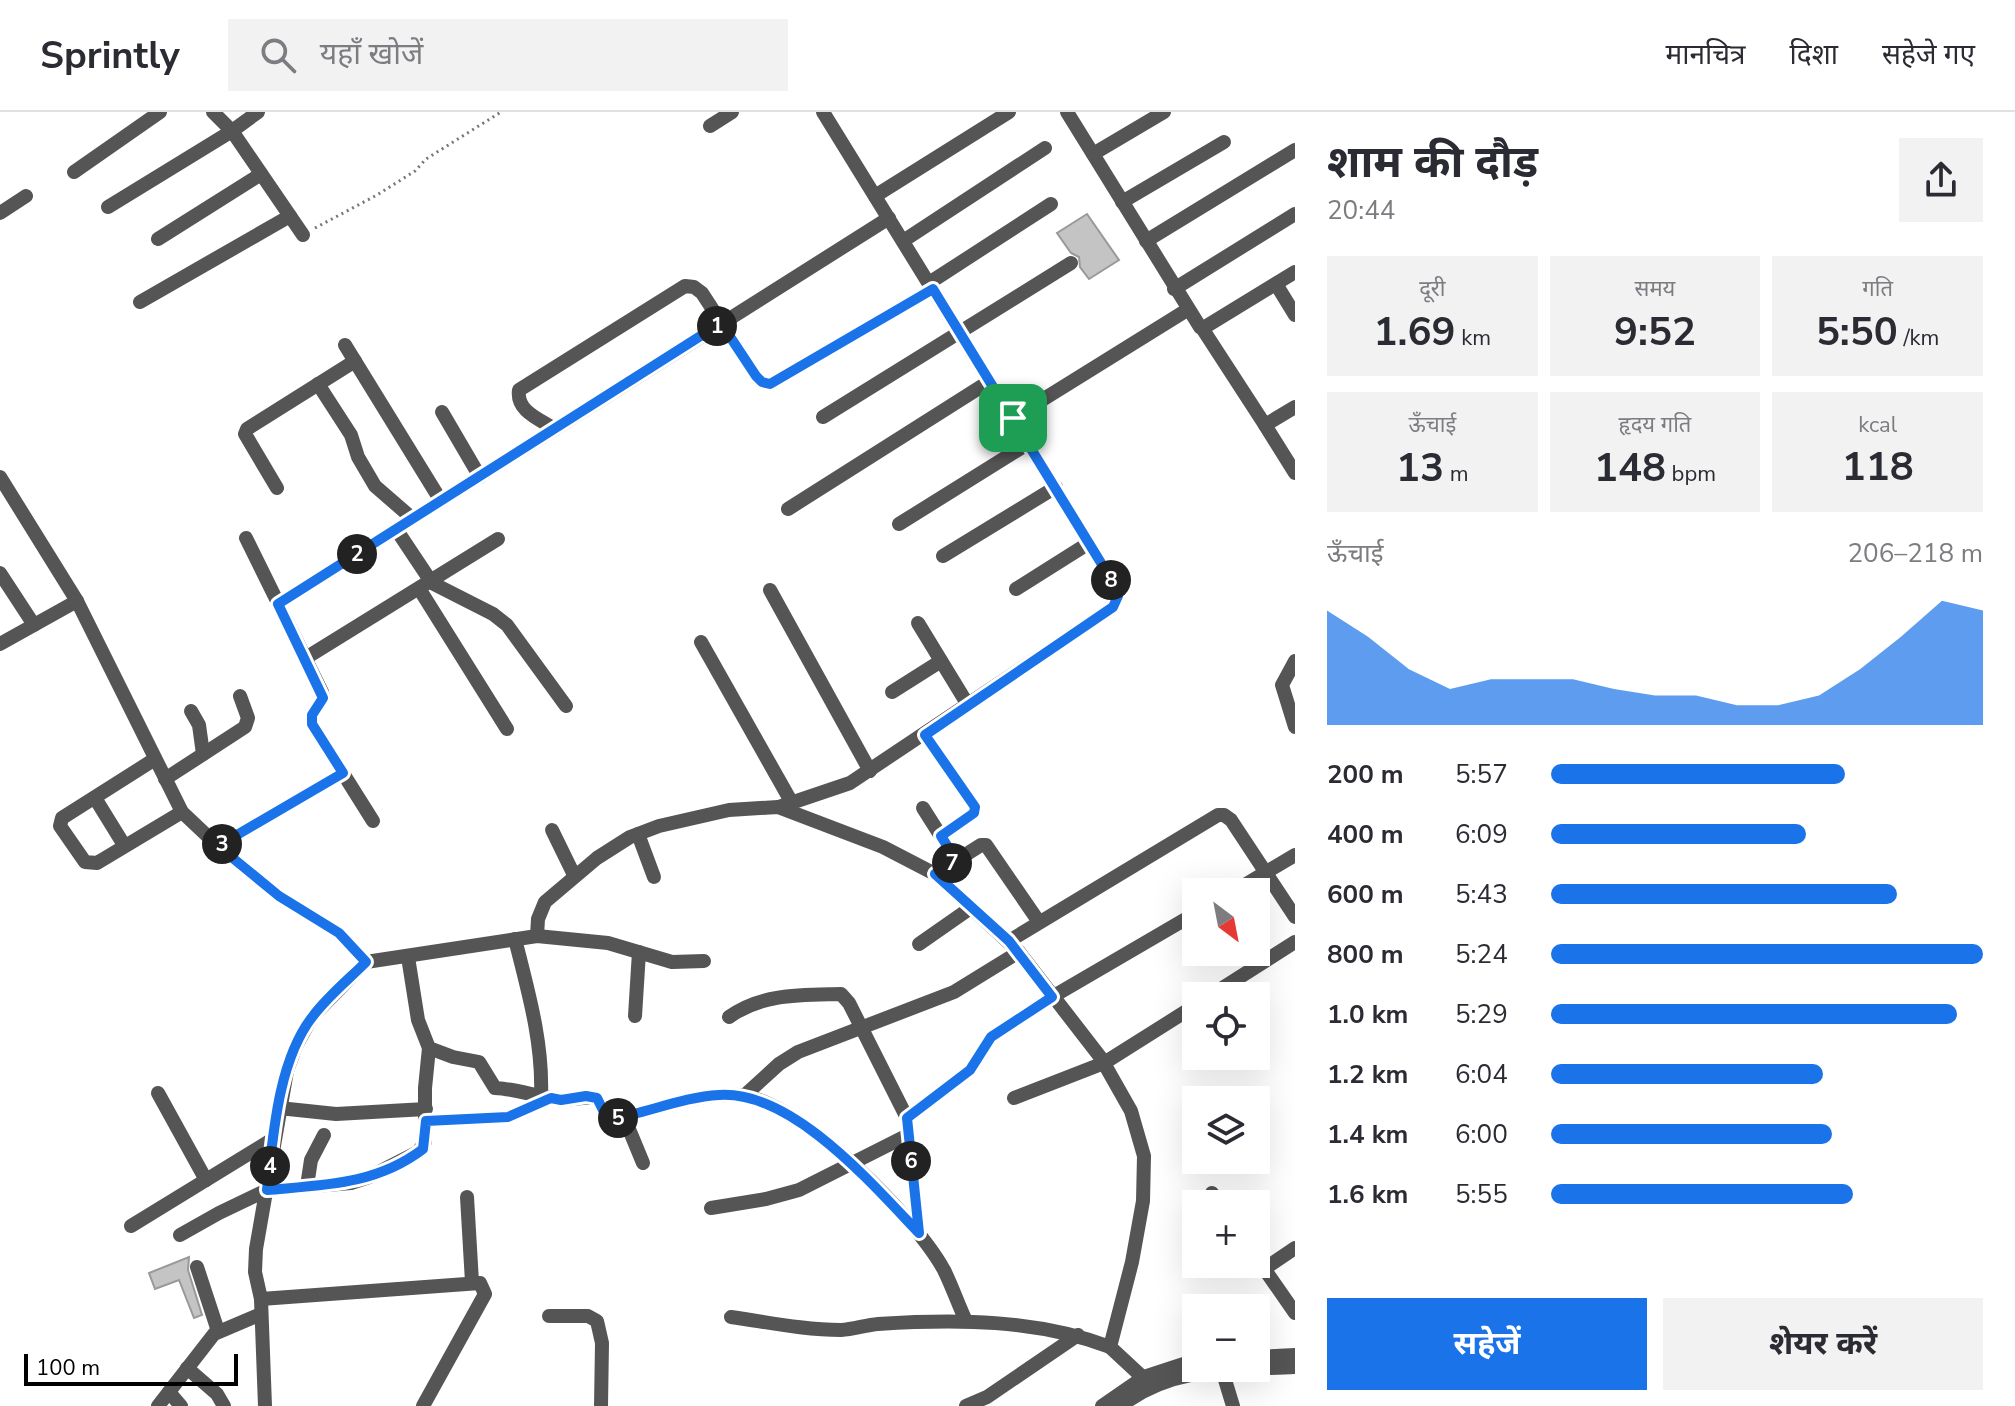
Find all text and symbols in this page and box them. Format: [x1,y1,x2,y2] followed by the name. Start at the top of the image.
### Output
[228,19,788,91] search box
[40,30,180,81] text: Sprintly
[256,33,300,77] icon: search
[320,34,423,75] text: यहाँ खोजें
[1666,36,1746,74] text: मानचित्र
[1790,36,1838,74] text: दिशा
[1882,36,1975,74] text: सहेजे गए
[1327,133,1538,193] text: शाम की दौड़
[1899,138,1983,222] button: share
[1327,193,1395,228] text: 20:44
[1419,274,1446,304] text: दूरी
[1635,274,1675,304] text: समय
[1862,274,1893,304] text: गति
[1374,305,1456,359] text: 1.69
[1614,305,1696,359] text: 9:52
[1816,305,1898,359] text: 5:50
[697,306,737,346] pin: 1
[710,311,724,341] text: 1
[1456,323,1491,353] text: km
[1898,323,1939,353] text: /km
[979,384,1047,452] pin
[991,396,1035,440] icon: arrive
[1408,410,1456,440] text: ऊँचाई
[1619,410,1691,440] text: हृदय गति
[1858,410,1897,440] text: kcal
[1842,440,1914,494] text: 118
[1396,441,1444,495] text: 13
[1594,441,1666,495] text: 148
[1444,459,1469,489] text: m
[1666,459,1716,489] text: bpm
[337,534,377,574] pin: 2
[1327,536,1383,571] text: ऊँचाई
[1847,536,1983,571] text: 206–218 m
[350,539,364,569] text: 2
[1091,560,1131,600] pin: 8
[1104,565,1118,595] text: 8
[1327,757,1404,792] text: 200 m
[1455,757,1508,792] text: 5:57
[1327,817,1404,852] text: 400 m
[1455,817,1508,852] text: 6:09
[202,824,242,864] pin: 3
[215,829,229,859] text: 3
[932,843,972,883] pin: 7
[945,848,959,878] text: 7
[1327,877,1404,912] text: 600 m
[1455,877,1508,912] text: 5:43
[1182,878,1270,966] north arrow
[1182,878,1270,1382] map controls
[1327,937,1404,972] text: 800 m
[1455,937,1508,972] text: 5:24
[1182,982,1270,1070] button: locate
[1327,997,1408,1032] text: 1.0 km
[1455,997,1508,1032] text: 5:29
[1327,1057,1408,1092] text: 1.2 km
[1455,1057,1508,1092] text: 6:04
[1182,1086,1270,1174] button: layers
[598,1098,638,1138] pin: 5
[611,1103,625,1133] text: 5
[1327,1117,1408,1152] text: 1.4 km
[1455,1117,1508,1152] text: 6:00
[891,1141,931,1181] pin: 6
[250,1146,290,1186] pin: 4
[904,1146,918,1176] text: 6
[263,1151,277,1181] text: 4
[1327,1177,1408,1212] text: 1.6 km
[1455,1177,1508,1212] text: 5:55
[1182,1190,1270,1278] button: +
[1182,1294,1270,1382] button: −
[1327,1298,1647,1390] button: सहेजें
[1663,1298,1983,1390] button: शेयर करें
[24,1350,238,1386] scale bar
[36,1353,100,1383] text: 100 m

